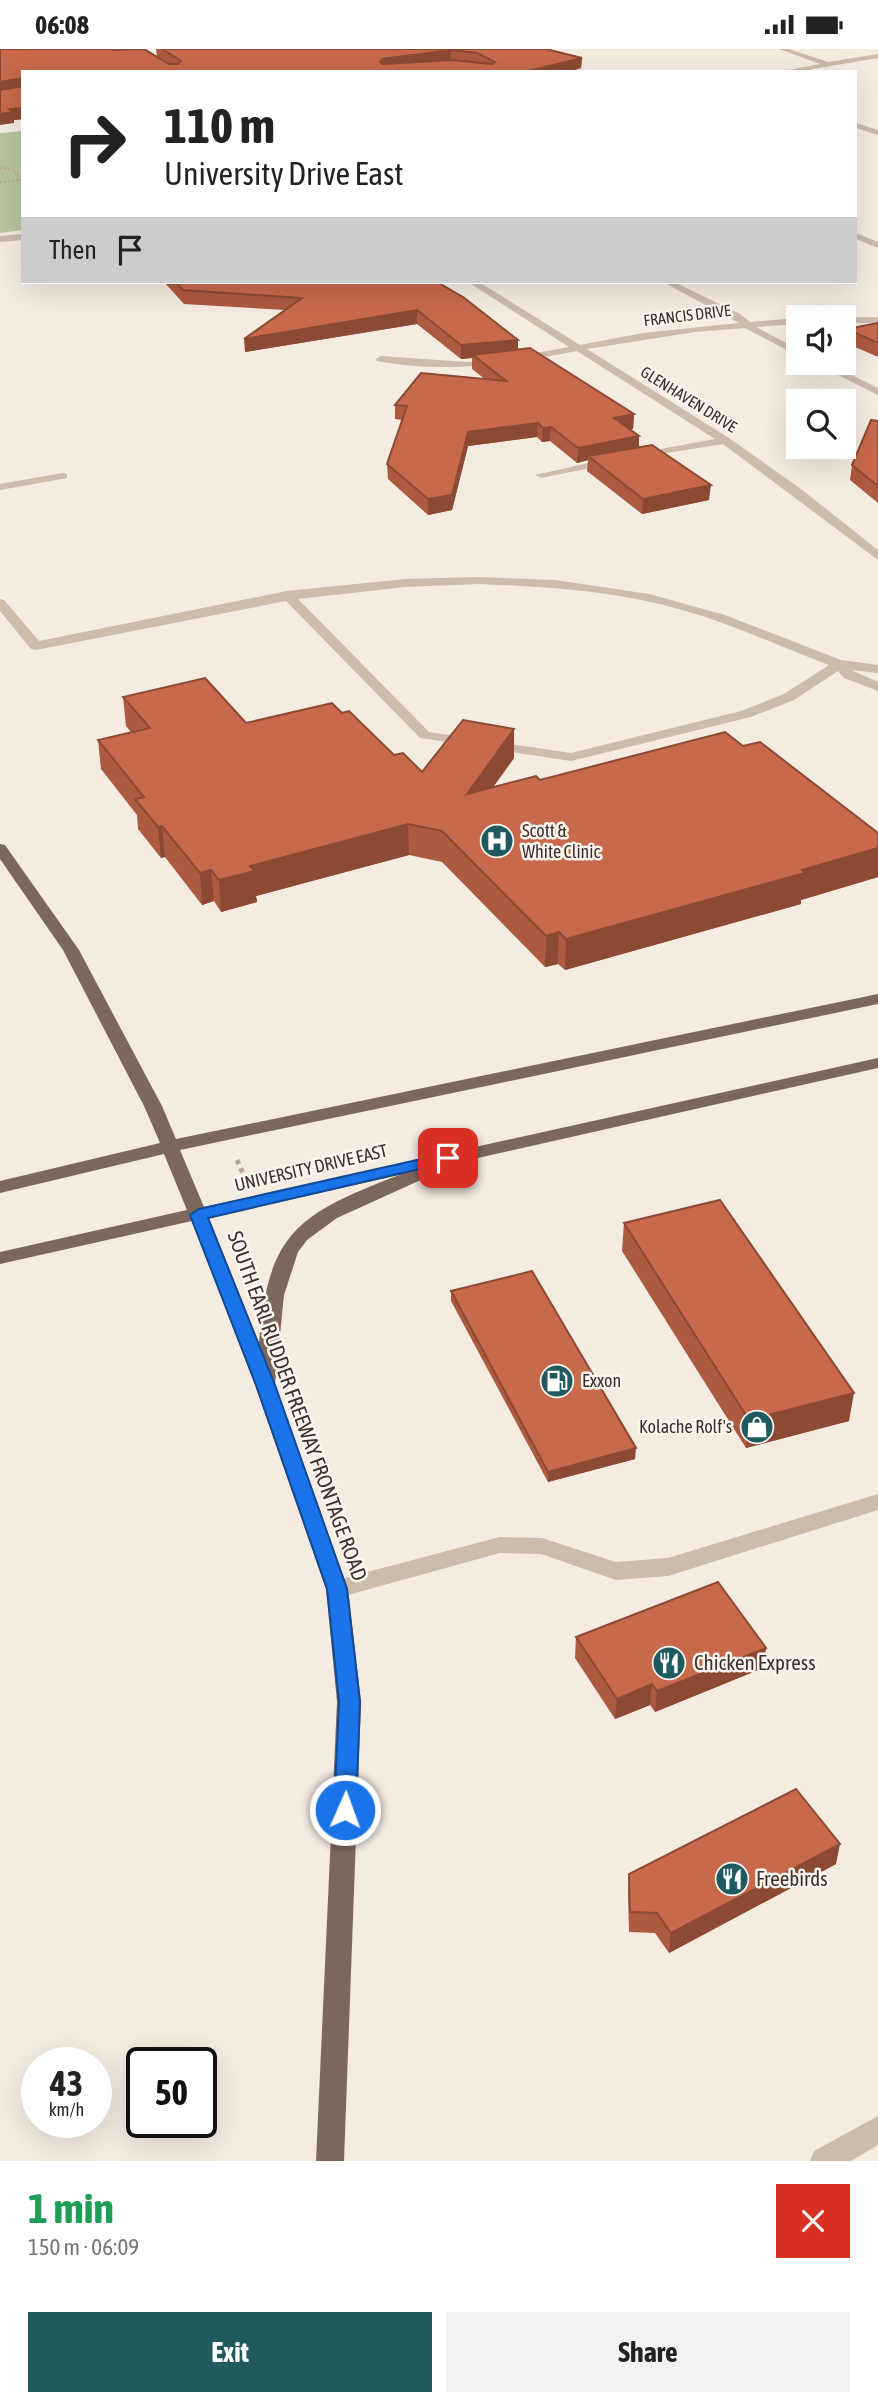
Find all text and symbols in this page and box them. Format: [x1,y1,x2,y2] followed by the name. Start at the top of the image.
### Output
[35,10,89,40] text: 06:08
[164,97,275,153] text: 110 m
[49,98,140,189] icon: right
[164,155,404,192] text: University Drive East
[111,231,149,269] icon: arrive
[49,235,97,265] text: Then
[642,301,732,329] street label: FRANCIS DRIVE
[786,305,856,459] map controls
[786,305,856,375] button: sound
[638,362,740,436] street label: GLENHAVEN DRIVE
[786,389,856,459] button: search
[522,820,600,862] place label: Scott & White Clinic
[478,822,516,860] hospital icon: Scott & White Clinic
[418,1128,478,1188] pin
[429,1139,467,1177] icon: arrive
[232,1140,390,1195] street label: UNIVERSITY DRIVE EAST
[223,1228,372,1584] street label: SOUTH EARL RUDDER FREEWAY FRONTAGE ROAD
[538,1362,576,1400] fuel station icon: Exxon
[582,1370,621,1391] place label: Exxon
[738,1408,776,1446] shop icon: Kolache Rolf's
[639,1416,732,1437] place label: Kolache Rolf's
[650,1644,688,1682] restaurant icon: Chicken Express
[694,1650,816,1674] place label: Chicken Express
[308,1773,382,1847] position arrow
[713,1860,751,1898] restaurant icon: Freebirds
[756,1866,828,1890] place label: Freebirds
[126,2047,217,2138] speed limit sign: 50
[50,2063,83,2103] text: 43
[49,2099,84,2120] text: km/h
[28,2184,114,2232] text: 1 min
[776,2184,850,2258] button: close
[28,2234,139,2260] text: 150 m · 06:09
[28,2312,432,2392] button: Exit
[446,2312,850,2392] button: Share

